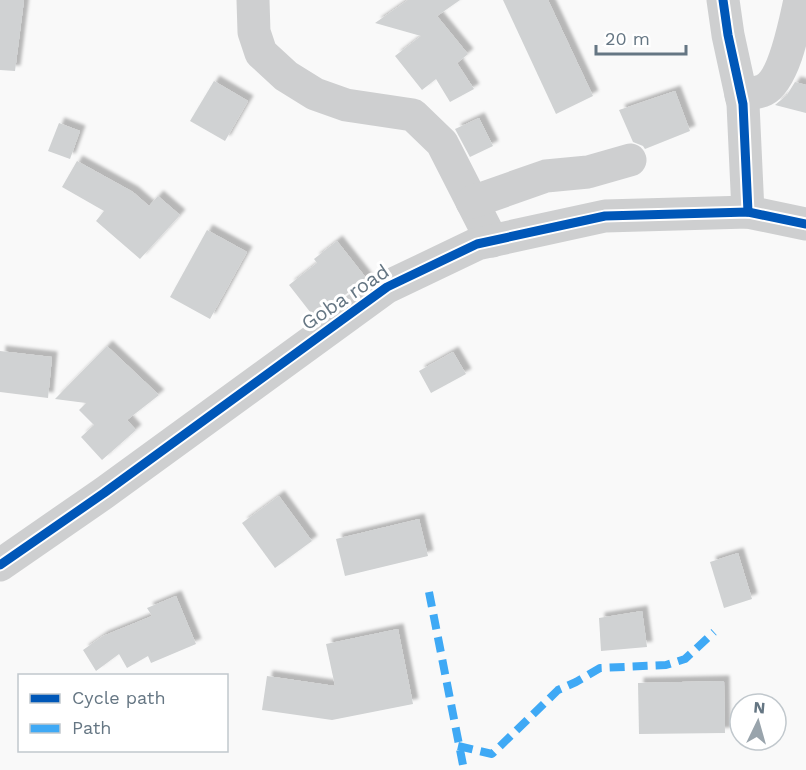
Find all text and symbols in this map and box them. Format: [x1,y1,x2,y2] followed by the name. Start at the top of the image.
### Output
[596,18,686,56] scale bar
[605,28,650,49] text: 20 m
[297,259,393,335] street label: Goba road
[18,674,228,752] legend
[72,687,166,708] text: Cycle path
[728,692,788,752] north arrow
[753,698,766,718] text: N
[72,717,112,738] text: Path

